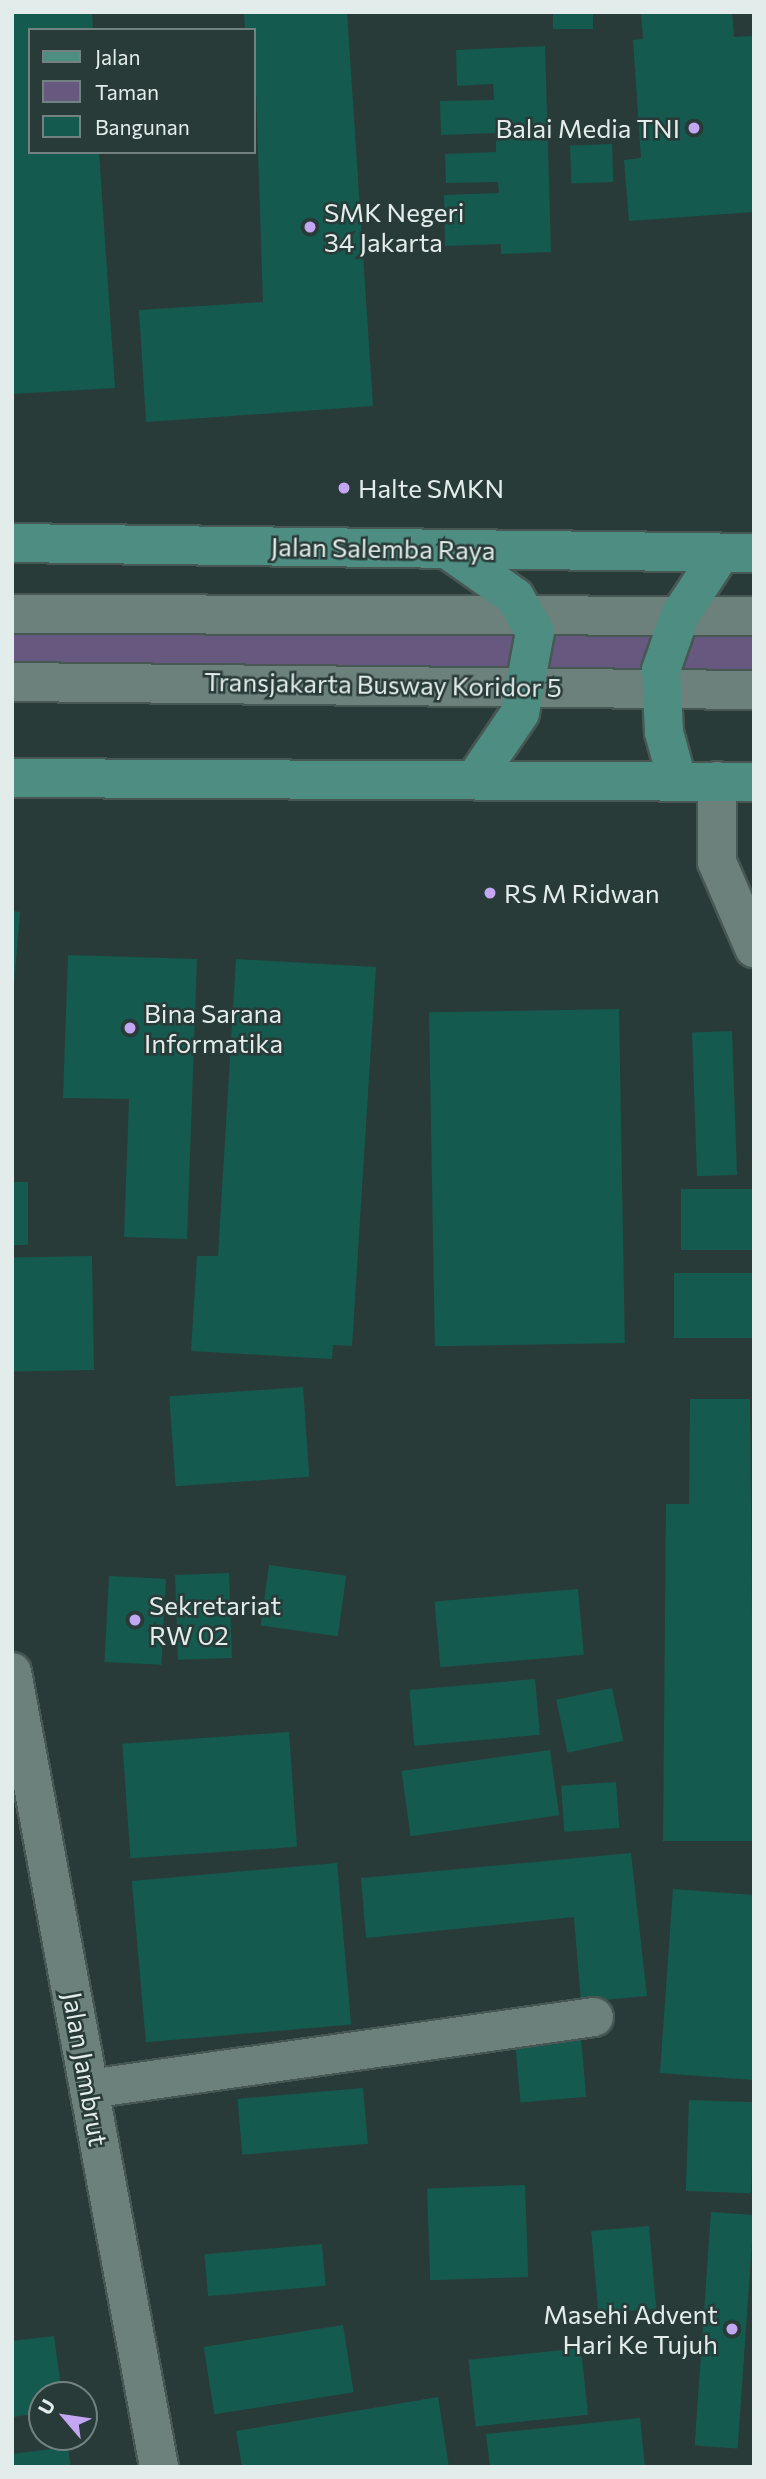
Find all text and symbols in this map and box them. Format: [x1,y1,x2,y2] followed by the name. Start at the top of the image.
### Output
[28,28,256,154] legend
[95,44,140,69] text: Jalan
[95,79,159,104] text: Taman
[495,112,680,144] place label: Balai Media TNI
[95,114,190,139] text: Bangunan
[686,120,702,136] marker: Balai Media TNI
[324,196,465,258] place label: SMK Negeri 34 Jakarta
[302,219,318,235] marker: SMK Negeri 34 Jakarta
[358,472,504,504] place label: Halte SMKN
[336,480,352,496] marker: Halte SMKN
[270,530,496,566] street label: Jalan Salemba Raya
[204,665,562,703] street label: Transjakarta Busway Koridor 5
[504,877,660,909] place label: RS M Ridwan
[482,885,498,901] marker: RS M Ridwan
[144,997,283,1058] place label: Bina Sarana Informatika
[122,1020,138,1036] marker: Bina Sarana Informatika
[149,1589,281,1650] place label: Sekretariat RW 02
[127,1612,143,1628] marker: Sekretariat RW 02
[57,1989,115,2149] street label: Jalan Jambrut
[543,2298,718,2360] place label: Masehi Advent Hari Ke Tujuh
[724,2321,740,2337] marker: Masehi Advent Hari Ke Tujuh
[28,2381,98,2451] north arrow
[33,2395,59,2418] text: U

